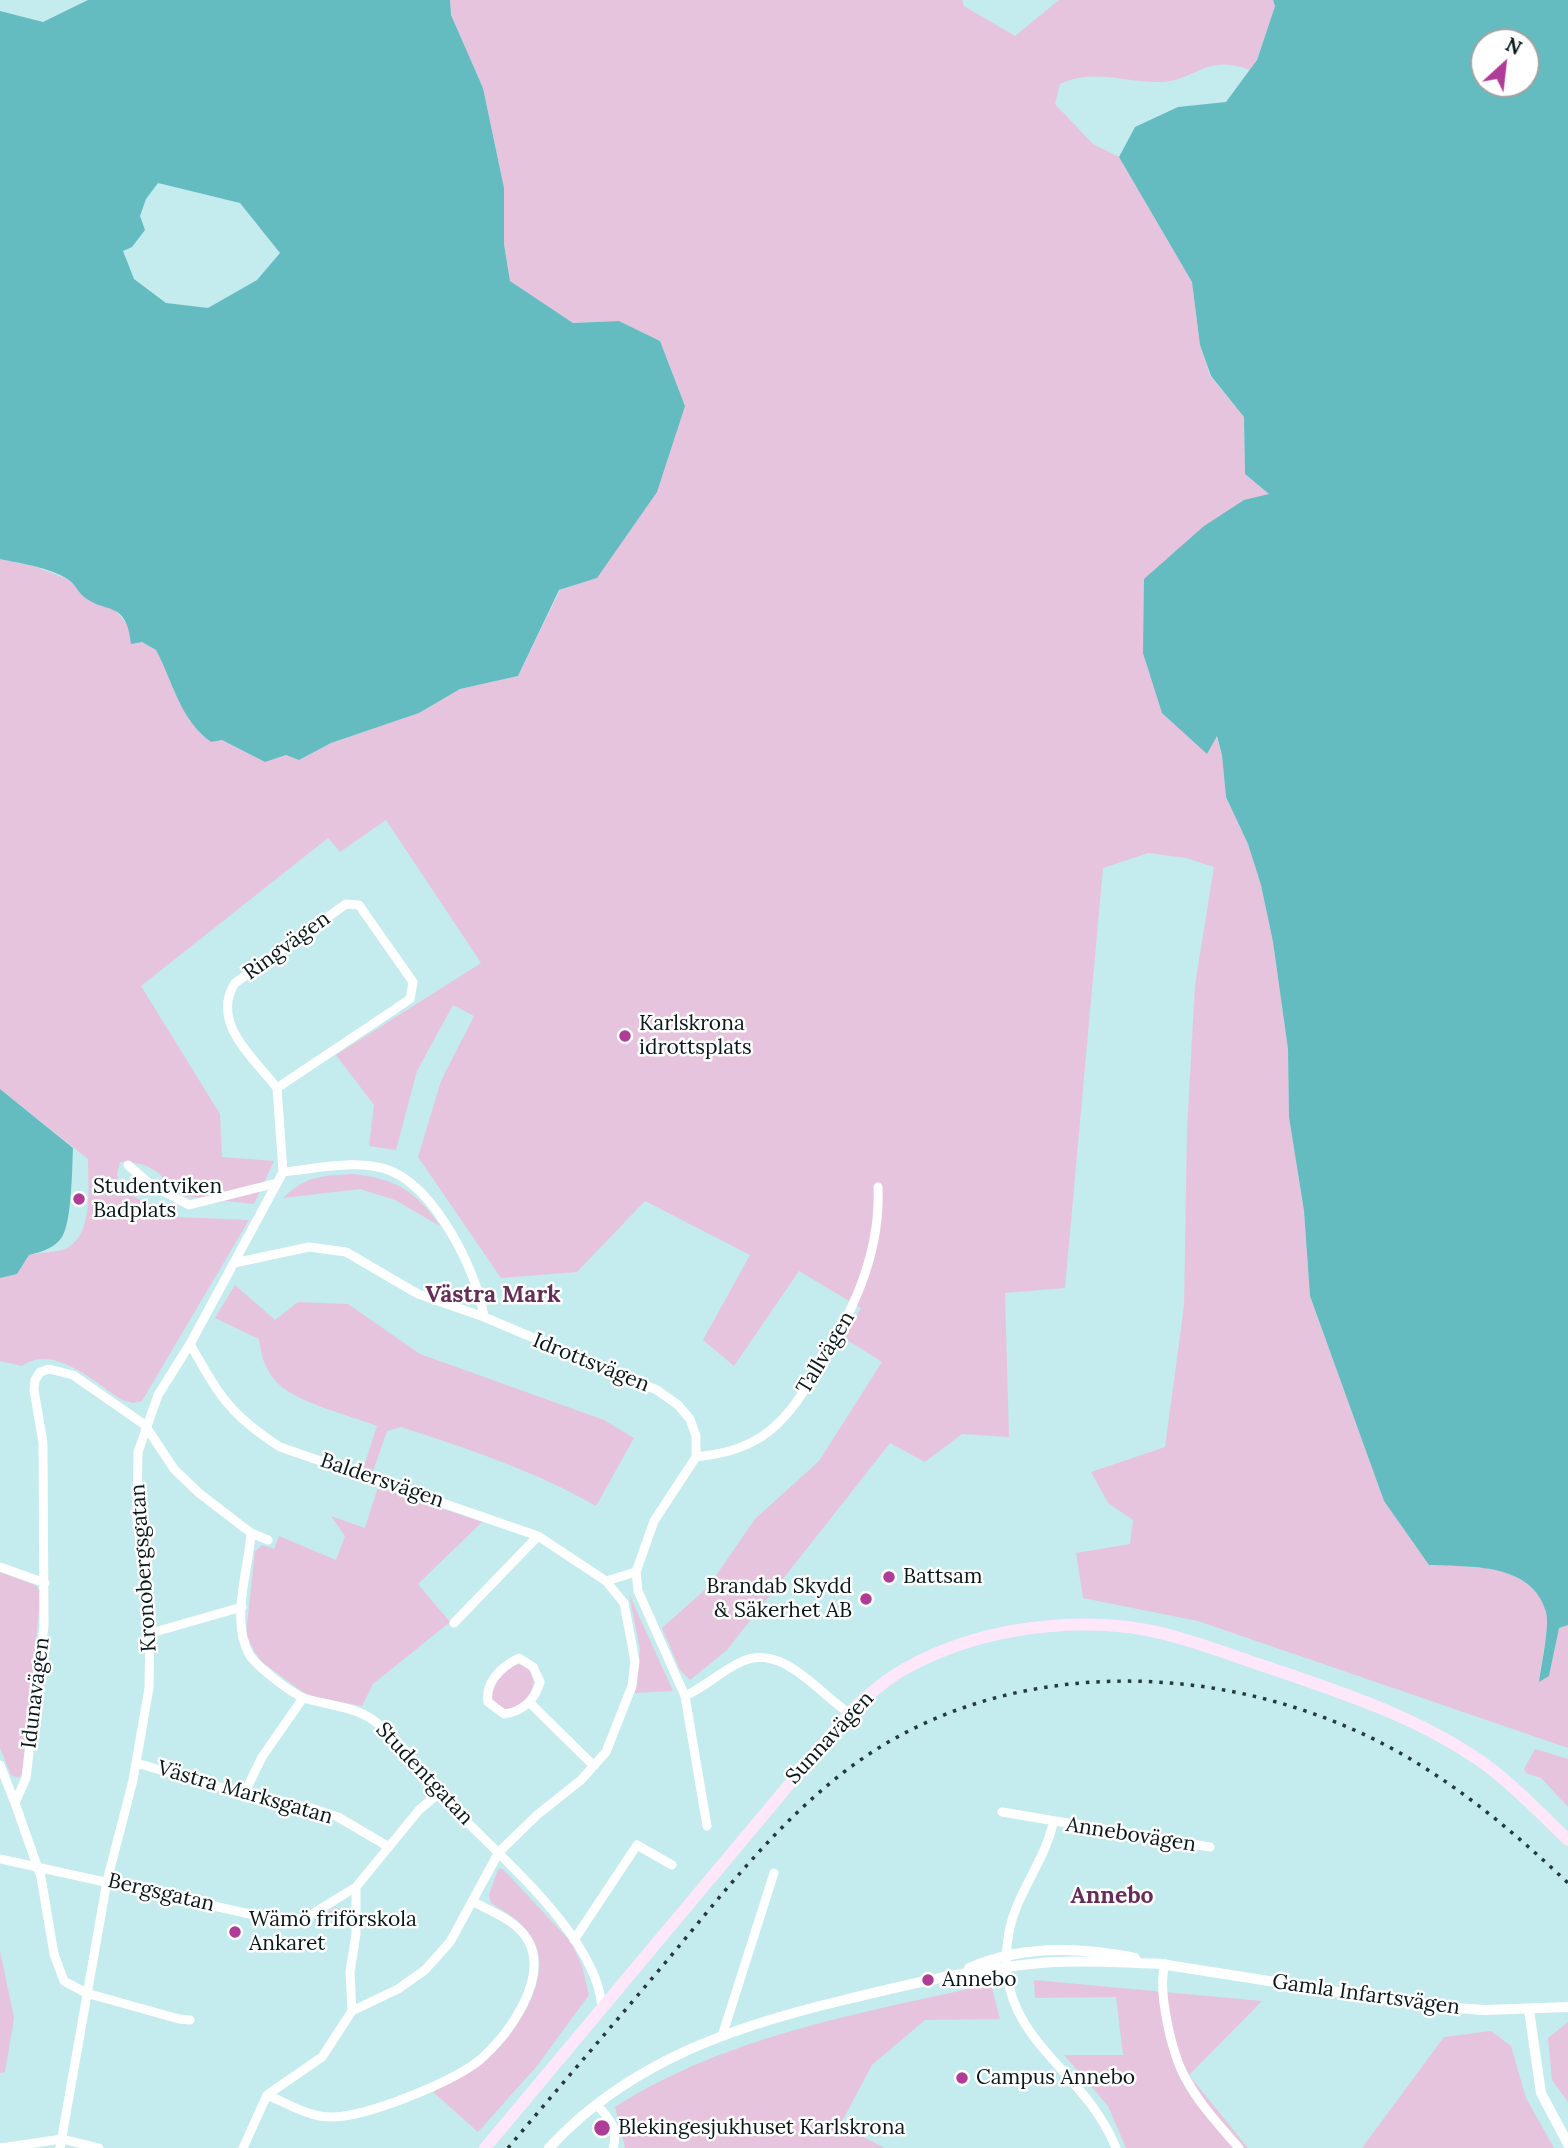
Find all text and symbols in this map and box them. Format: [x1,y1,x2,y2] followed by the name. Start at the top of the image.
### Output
[1470,28,1540,98] north arrow
[1502,32,1526,60] text: N
[239,906,335,986] street label: Ringvägen
[639,1011,752,1061] place label: Karlskrona idrottsplats
[617,1028,633,1044] marker: Karlskrona idrottsplats
[93,1174,222,1224] place label: Studentviken Badplats
[71,1191,87,1207] marker: Studentviken Badplats
[425,1281,561,1309] district label: Västra Mark
[792,1307,860,1399] street label: Tallvägen
[529,1328,653,1398] street label: Idrottsvägen
[317,1448,447,1514] street label: Baldersvägen
[126,1483,162,1653] street label: Kronobergsgatan
[903,1564,983,1590] place label: Battsam
[881,1569,897,1585] marker: Battsam
[706,1574,852,1624] place label: Brandab Skydd & Säkerhet AB
[858,1591,874,1607] marker: Brandab Skydd & Säkerhet AB
[17,1636,55,1750] street label: Idunavägen
[781,1687,879,1789] street label: Sunnavägen
[370,1717,478,1831] street label: Studentgatan
[154,1756,336,1830] street label: Västra Marksgatan
[1064,1812,1198,1858] street label: Annebovägen
[105,1868,217,1918] street label: Bergsgatan
[1070,1882,1154,1910] district label: Annebo
[249,1907,417,1957] place label: Wämö friförskola Ankaret
[227,1924,243,1940] marker: Wämö friförskola Ankaret
[942,1967,1017,1993] place label: Annebo
[1271,1969,1461,2021] street label: Gamla Infartsvägen
[920,1972,936,1988] marker: Annebo
[976,2065,1135,2091] place label: Campus Annebo
[954,2070,970,2086] marker: Campus Annebo
[618,2115,905,2141] place label: Blekingesjukhuset Karlskrona
[592,2118,612,2138] marker: Blekingesjukhuset Karlskrona

